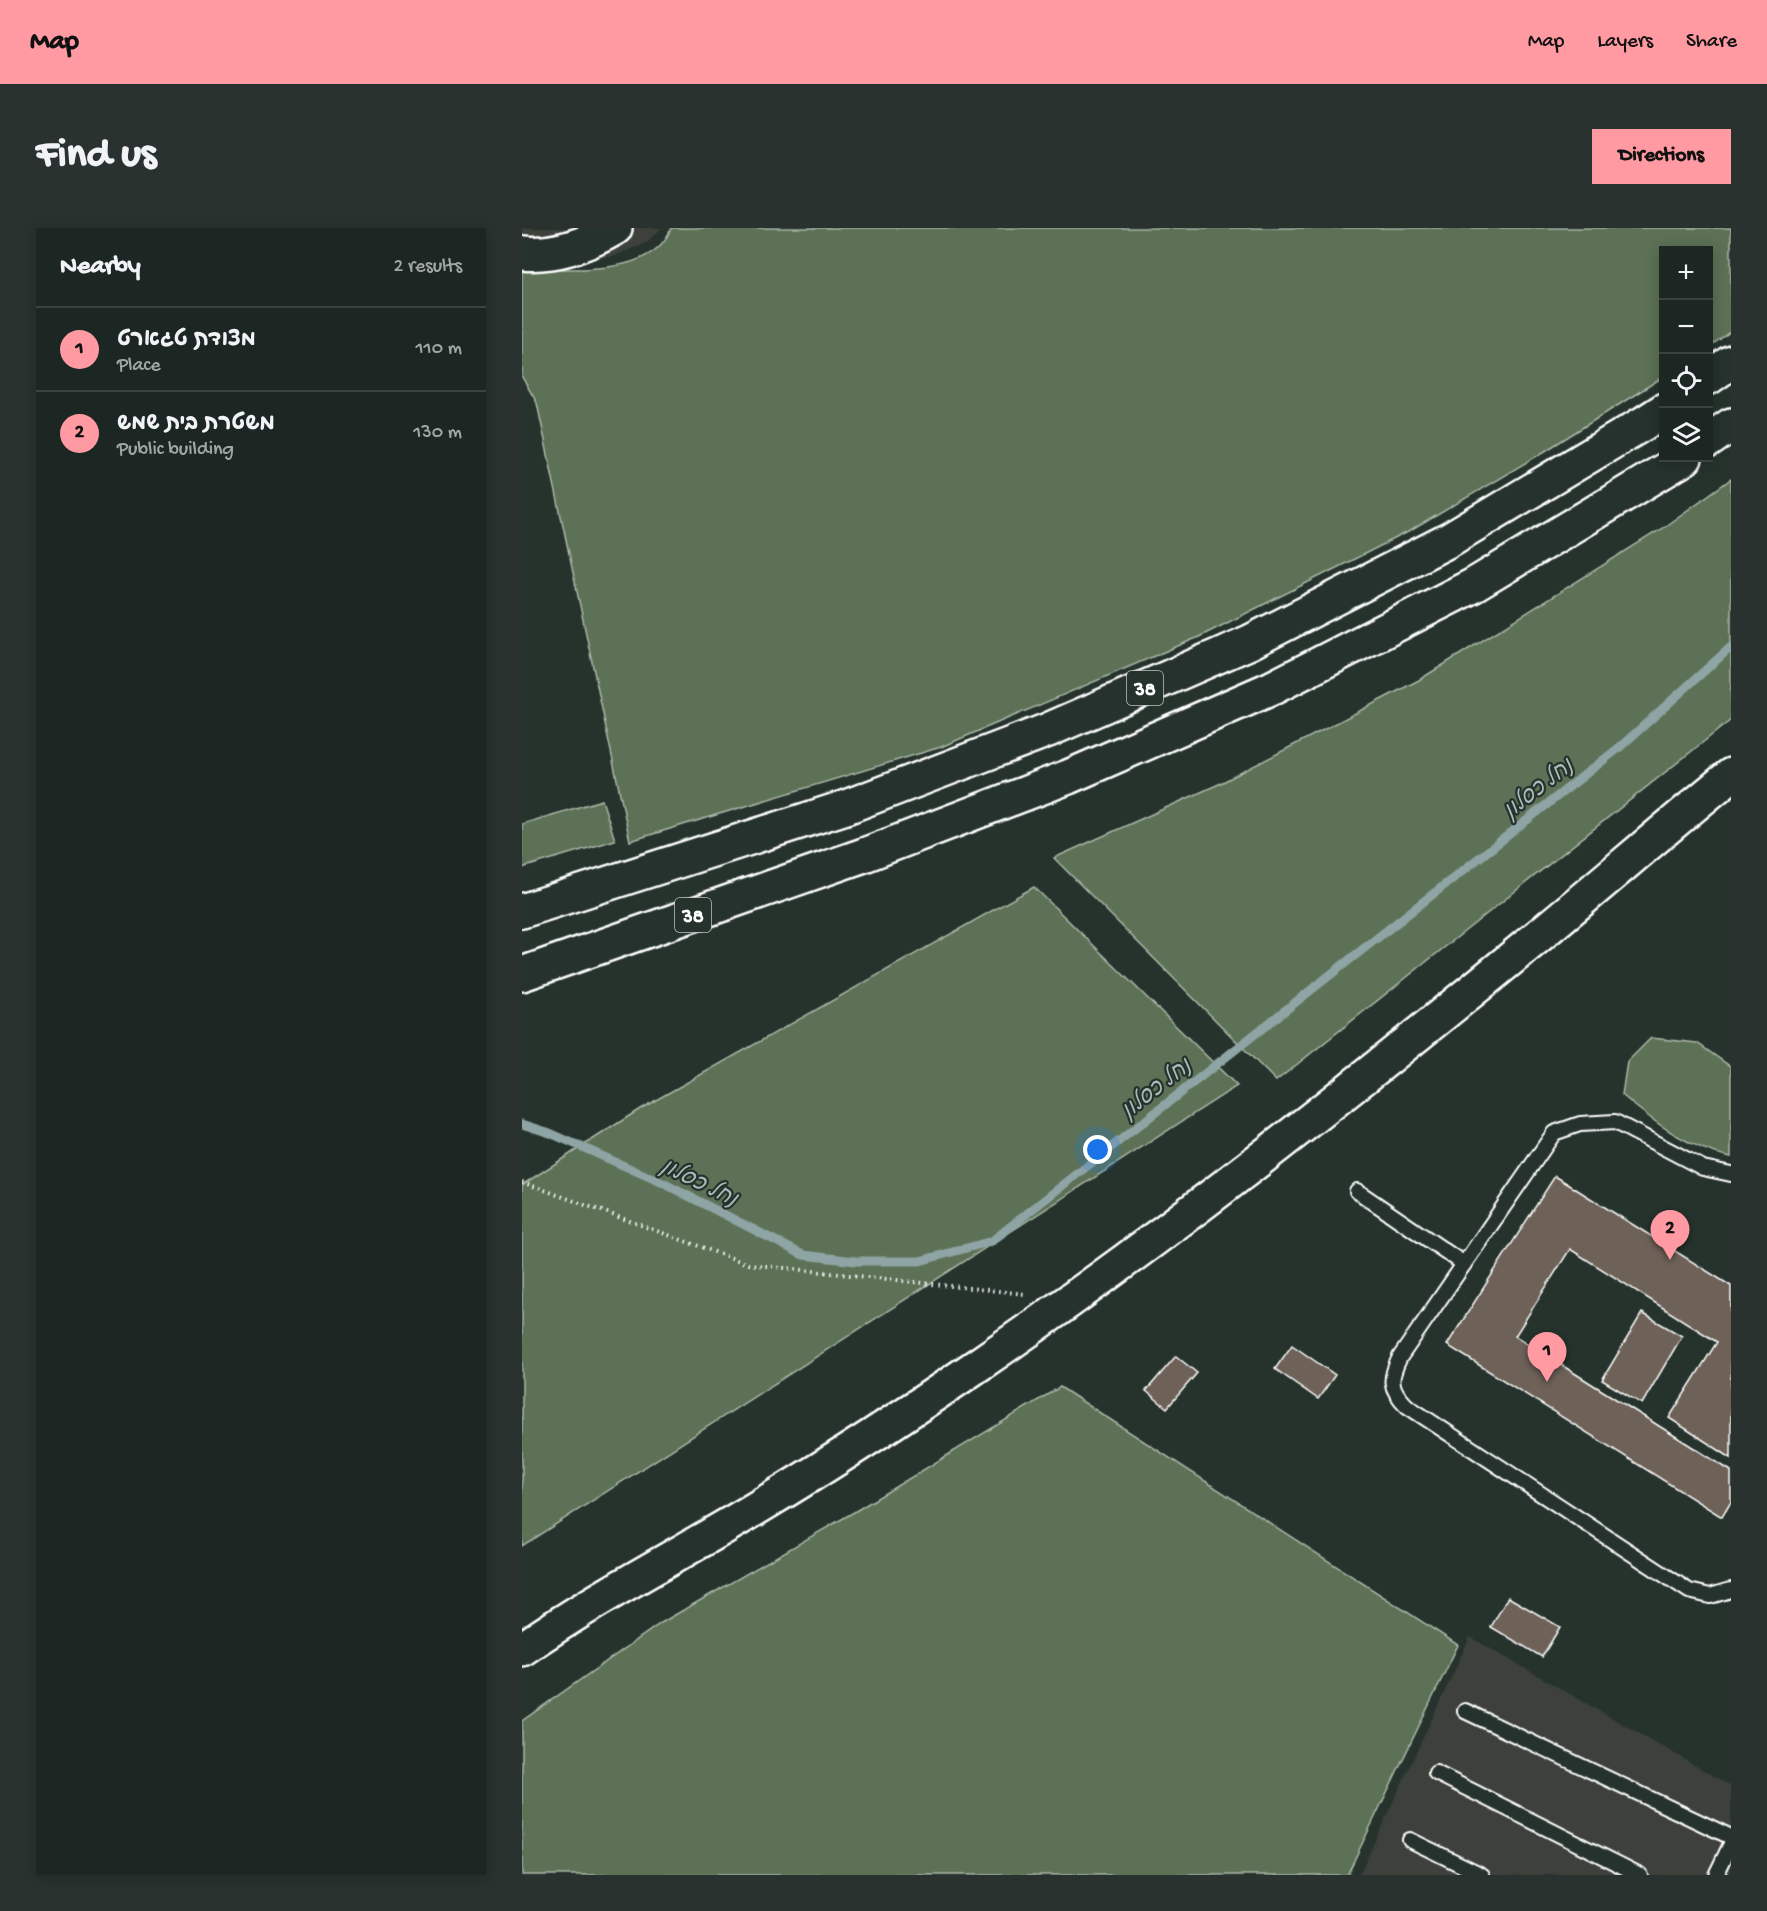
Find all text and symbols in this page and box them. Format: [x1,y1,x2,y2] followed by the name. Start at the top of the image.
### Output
[30,26,79,59] text: Map
[1528,30,1564,55] text: Map
[1597,30,1653,55] text: Layers
[1686,30,1737,55] text: Share
[1592,129,1731,184] button: Directions
[36,132,156,181] text: Find us
[1659,246,1713,462] map controls
[1659,246,1713,300] button: +
[60,252,141,283] text: Nearby
[393,256,462,279] text: 2 results
[1659,300,1713,354] button: −
[117,328,256,354] text: מצודת טגארט
[75,338,84,361] text: 1
[416,338,462,361] text: 110 m
[1659,354,1713,408] button: locate
[117,355,161,378] text: Place
[1659,408,1713,462] button: layers
[117,412,275,438] text: משטרת בית שמש
[75,422,84,445] text: 2
[413,422,462,445] text: 130 m
[117,439,234,462] text: Public building
[1127,671,1163,705] road number: 38
[1498,752,1581,825] water label: נחל כסלון
[675,898,711,932] road number: 38
[1116,1052,1199,1125] water label: נחל כסלון
[1083,1135,1112,1164] your location
[656,1153,743,1215] water label: נחל כסלון
[1650,1210,1690,1260] pin: 2
[1528,1332,1566,1382] pin: 1

